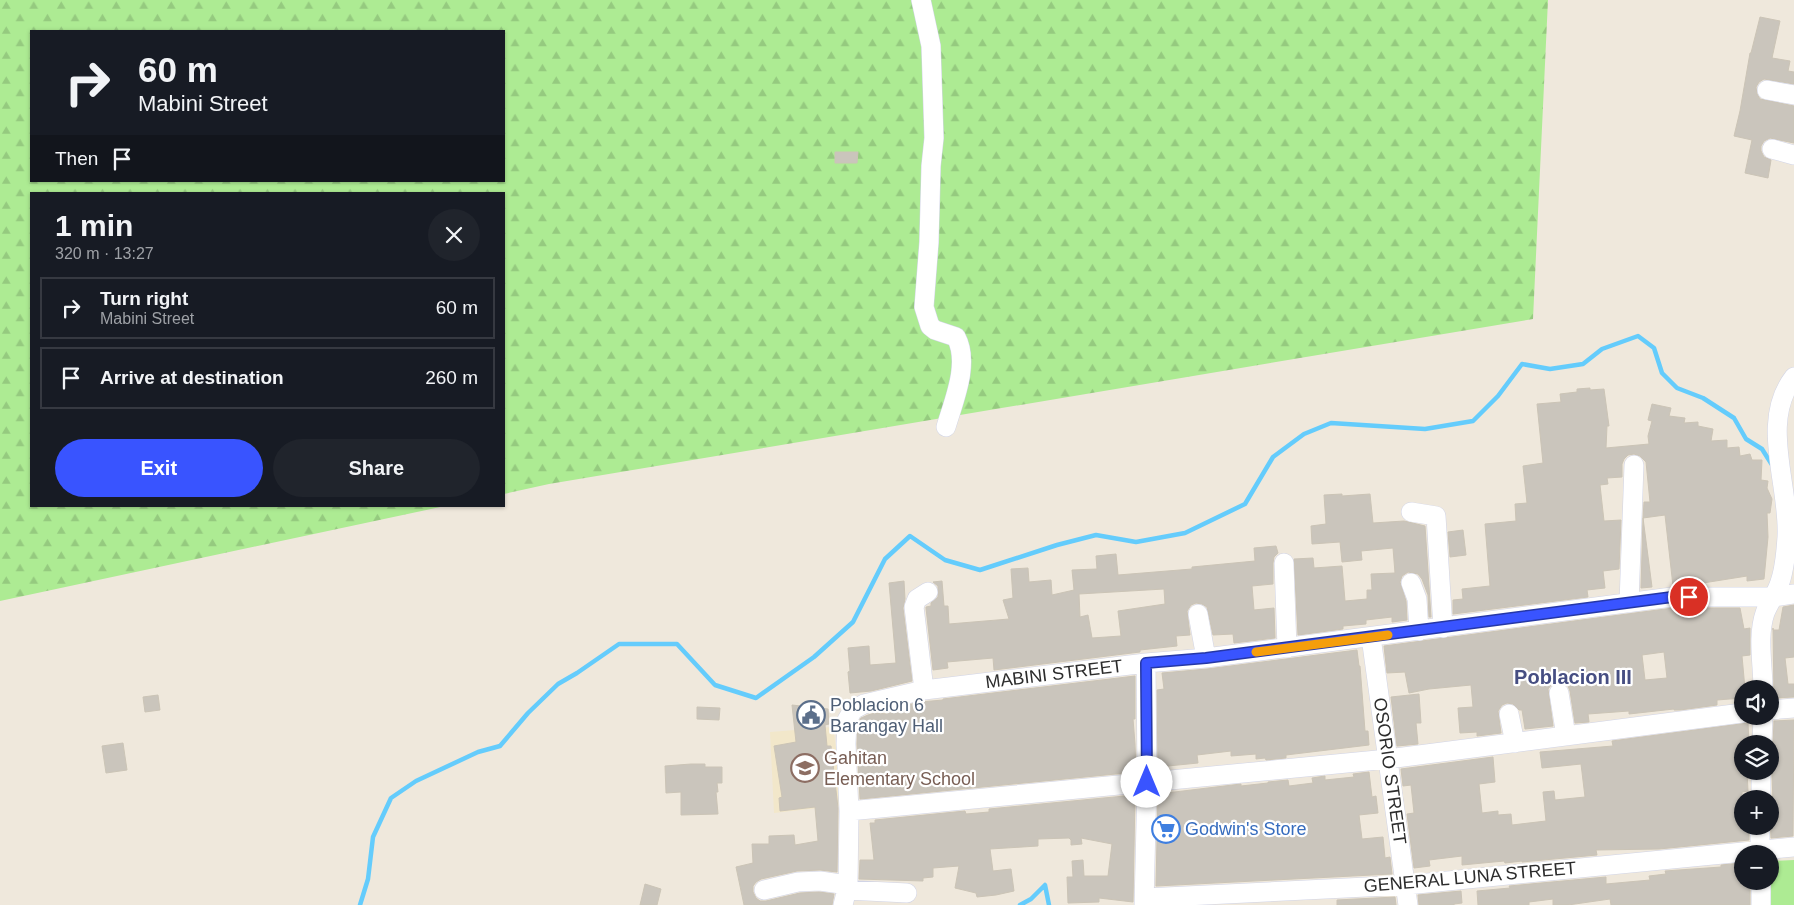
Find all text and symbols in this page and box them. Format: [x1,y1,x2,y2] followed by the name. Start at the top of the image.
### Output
[55,50,120,115] icon: right
[138,50,218,89] text: 60 m
[138,91,268,116] text: Mabini Street
[108,145,136,173] icon: arrive
[55,148,98,169] text: Then
[55,209,133,242] text: 1 min
[428,209,480,261] button: close
[55,245,154,262] text: 320 m · 13:27
[100,288,188,309] text: Turn right
[57,294,85,322] icon: right
[436,297,478,318] text: 60 m
[100,310,194,327] text: Mabini Street
[57,364,85,392] icon: arrive
[100,367,284,388] text: Arrive at destination
[425,367,478,388] text: 260 m
[55,439,263,497] button: Exit
[273,439,480,497] button: Share
[1668,576,1710,618] pin
[1675,583,1703,611] icon: arrive
[984,656,1124,692] street label: MABINI STREET
[1514,666,1632,688] district label: Poblacion III
[1734,680,1779,890] map controls
[1734,680,1779,725] button: sound
[830,695,943,736] place label: Poblacion 6 Barangay Hall
[1370,696,1410,846] street label: OSORIO STREET
[796,700,826,730] public building icon: Poblacion 6 Barangay Hall
[1734,735,1779,780] button: layers
[824,748,975,789] place label: Gahitan Elementary School
[790,753,820,783] school or university icon: Gahitan Elementary School
[1120,755,1172,807] position arrow
[1734,790,1779,835] button: +
[1151,814,1181,844] supermarket icon: Godwin's Store
[1185,819,1307,839] place label: Godwin's Store
[1734,845,1779,890] button: −
[1363,858,1577,896] street label: GENERAL LUNA STREET

